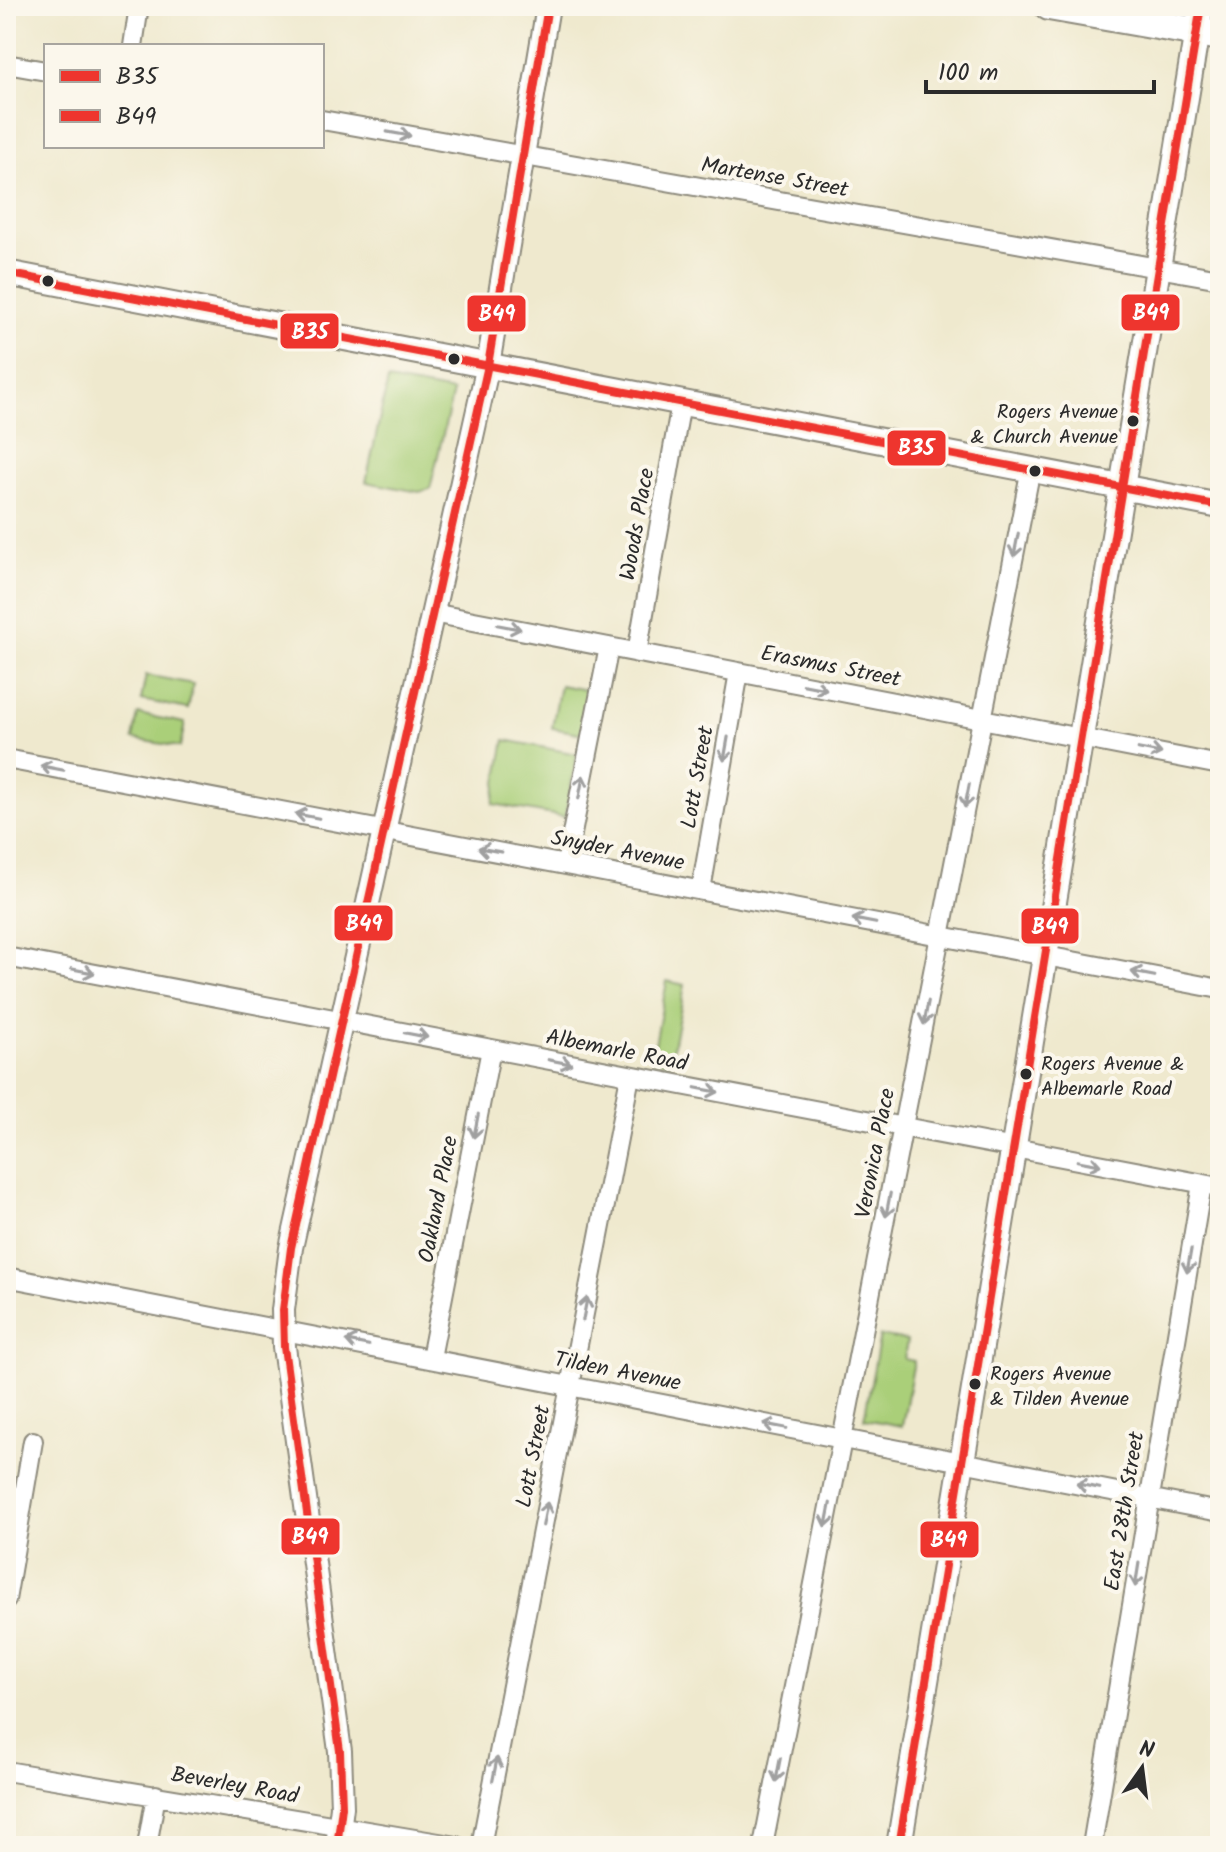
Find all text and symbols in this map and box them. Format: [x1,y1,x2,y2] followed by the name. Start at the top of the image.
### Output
[44,44,324,148] legend
[926,44,1154,94] scale bar
[938,54,998,93] text: 100 m
[116,58,160,97] text: B35
[116,98,157,137] text: B49
[386,127,411,142] one-way arrow
[698,148,851,209] street label: Martense Street
[40,273,56,289] unlabelled marker
[1120,293,1181,332] line badge: B49
[466,294,527,333] line badge: B49
[1133,297,1169,332] text: B49
[479,298,515,333] text: B49
[279,312,340,350] line badge: B35
[292,316,330,351] text: B35
[446,351,462,367] unlabelled marker
[970,397,1118,454] place label: Rogers Avenue & Church Avenue
[1125,413,1141,429] marker: Rogers Avenue & Church Avenue
[886,429,947,467] line badge: B35
[898,432,936,467] text: B35
[1027,463,1043,479] unlabelled marker
[611,465,666,583] street label: Woods Place
[1008,532,1023,557] one-way arrow
[496,621,521,636] one-way arrow
[758,637,904,698] street label: Erasmus Street
[802,680,828,695] one-way arrow
[672,723,725,831] street label: Lott Street
[717,736,732,761] one-way arrow
[1137,744,1163,759] one-way arrow
[39,759,65,774] one-way arrow
[575,775,590,801] one-way arrow
[959,782,974,808] one-way arrow
[295,807,320,822] one-way arrow
[548,821,687,882] street label: Snyder Avenue
[477,841,503,856] one-way arrow
[333,904,394,942] line badge: B49
[1020,907,1080,945] line badge: B49
[346,908,382,943] text: B49
[1032,911,1068,946] text: B49
[851,913,877,928] one-way arrow
[69,965,95,980] one-way arrow
[1131,966,1157,981] one-way arrow
[917,999,932,1025] one-way arrow
[543,1021,691,1083] street label: Albemarle Road
[403,1029,428,1044] one-way arrow
[1041,1049,1184,1106] place label: Rogers Avenue & Albemarle Road
[547,1056,573,1071] one-way arrow
[1018,1066,1034,1082] marker: Rogers Avenue & Albemarle Road
[693,1084,719,1099] one-way arrow
[847,1085,906,1222] street label: Veronica Place
[468,1113,483,1138] one-way arrow
[410,1133,469,1266] street label: Oakland Place
[1076,1156,1102,1171] one-way arrow
[880,1192,895,1217] one-way arrow
[1181,1248,1196,1273] one-way arrow
[578,1297,593,1322] one-way arrow
[345,1335,371,1350] one-way arrow
[551,1343,684,1402] street label: Tilden Avenue
[990,1359,1129,1416] place label: Rogers Avenue & Tilden Avenue
[967,1376,983,1392] marker: Rogers Avenue & Tilden Avenue
[507,1402,562,1511] street label: Lott Street
[763,1417,789,1432] one-way arrow
[1096,1429,1155,1594] street label: East 28th Street
[1076,1478,1102,1493] one-way arrow
[538,1502,553,1527] one-way arrow
[819,1502,834,1527] one-way arrow
[280,1517,341,1556] line badge: B49
[919,1520,980,1559] line badge: B49
[292,1521,328,1556] text: B49
[931,1524,967,1559] text: B49
[1128,1561,1143,1587] one-way arrow
[1102,1728,1182,1808] north arrow
[1135,1732,1157,1770] text: N
[489,1757,504,1783] one-way arrow
[770,1757,785,1783] one-way arrow
[168,1758,302,1815] street label: Beverley Road

